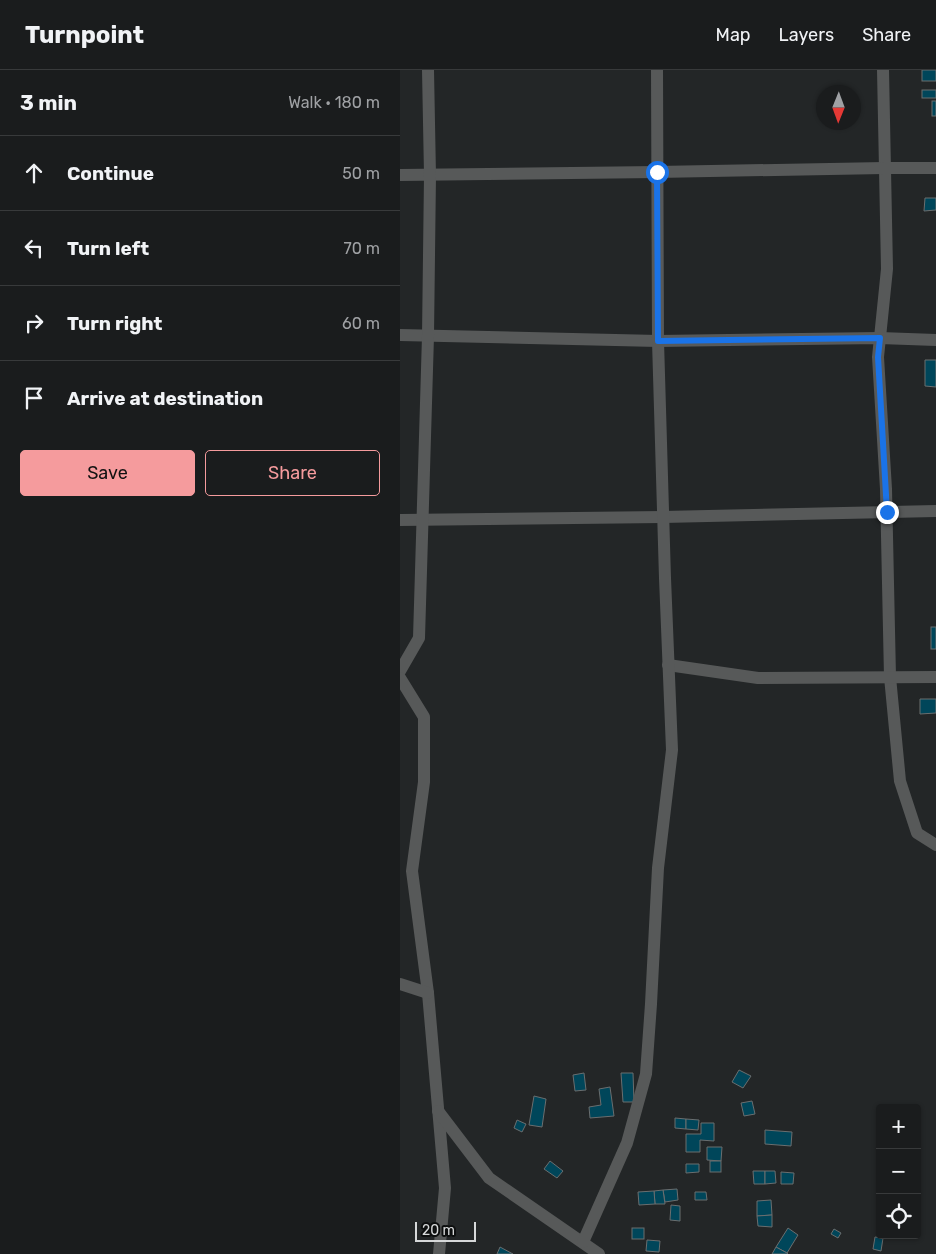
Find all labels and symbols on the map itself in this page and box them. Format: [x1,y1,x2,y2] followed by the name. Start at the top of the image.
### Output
[816,85,861,130] north arrow
[646,161,669,184] route start
[876,501,899,524] route end
[415,1219,476,1242] scale bar

